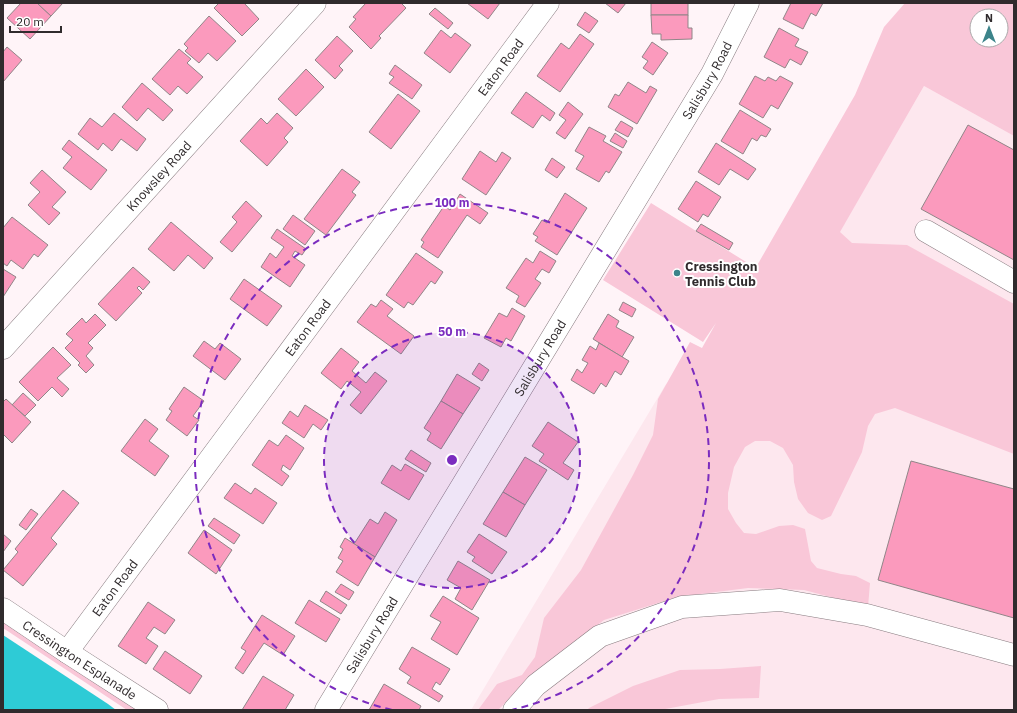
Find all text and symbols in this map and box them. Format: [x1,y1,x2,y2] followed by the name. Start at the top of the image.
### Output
[10,8,61,34] scale bar
[969,8,1009,48] north arrow
[985,11,993,25] text: N
[16,14,44,29] text: 20 m
[474,36,528,99] street label: Eaton Road
[678,39,736,123] street label: Salisbury Road
[123,137,195,215] street label: Knowsley Road
[434,195,470,210] text: 100 m
[685,258,758,290] place label: Cressington Tennis Club
[672,268,682,278] marker: Cressington Tennis Club
[281,296,335,360] street label: Eaton Road
[510,316,570,400] street label: Salisbury Road
[438,324,466,339] text: 50 m
[445,453,459,467] centre of rings
[88,556,142,620] street label: Eaton Road
[342,593,402,677] street label: Salisbury Road
[19,616,140,704] street label: Cressington Esplanade

